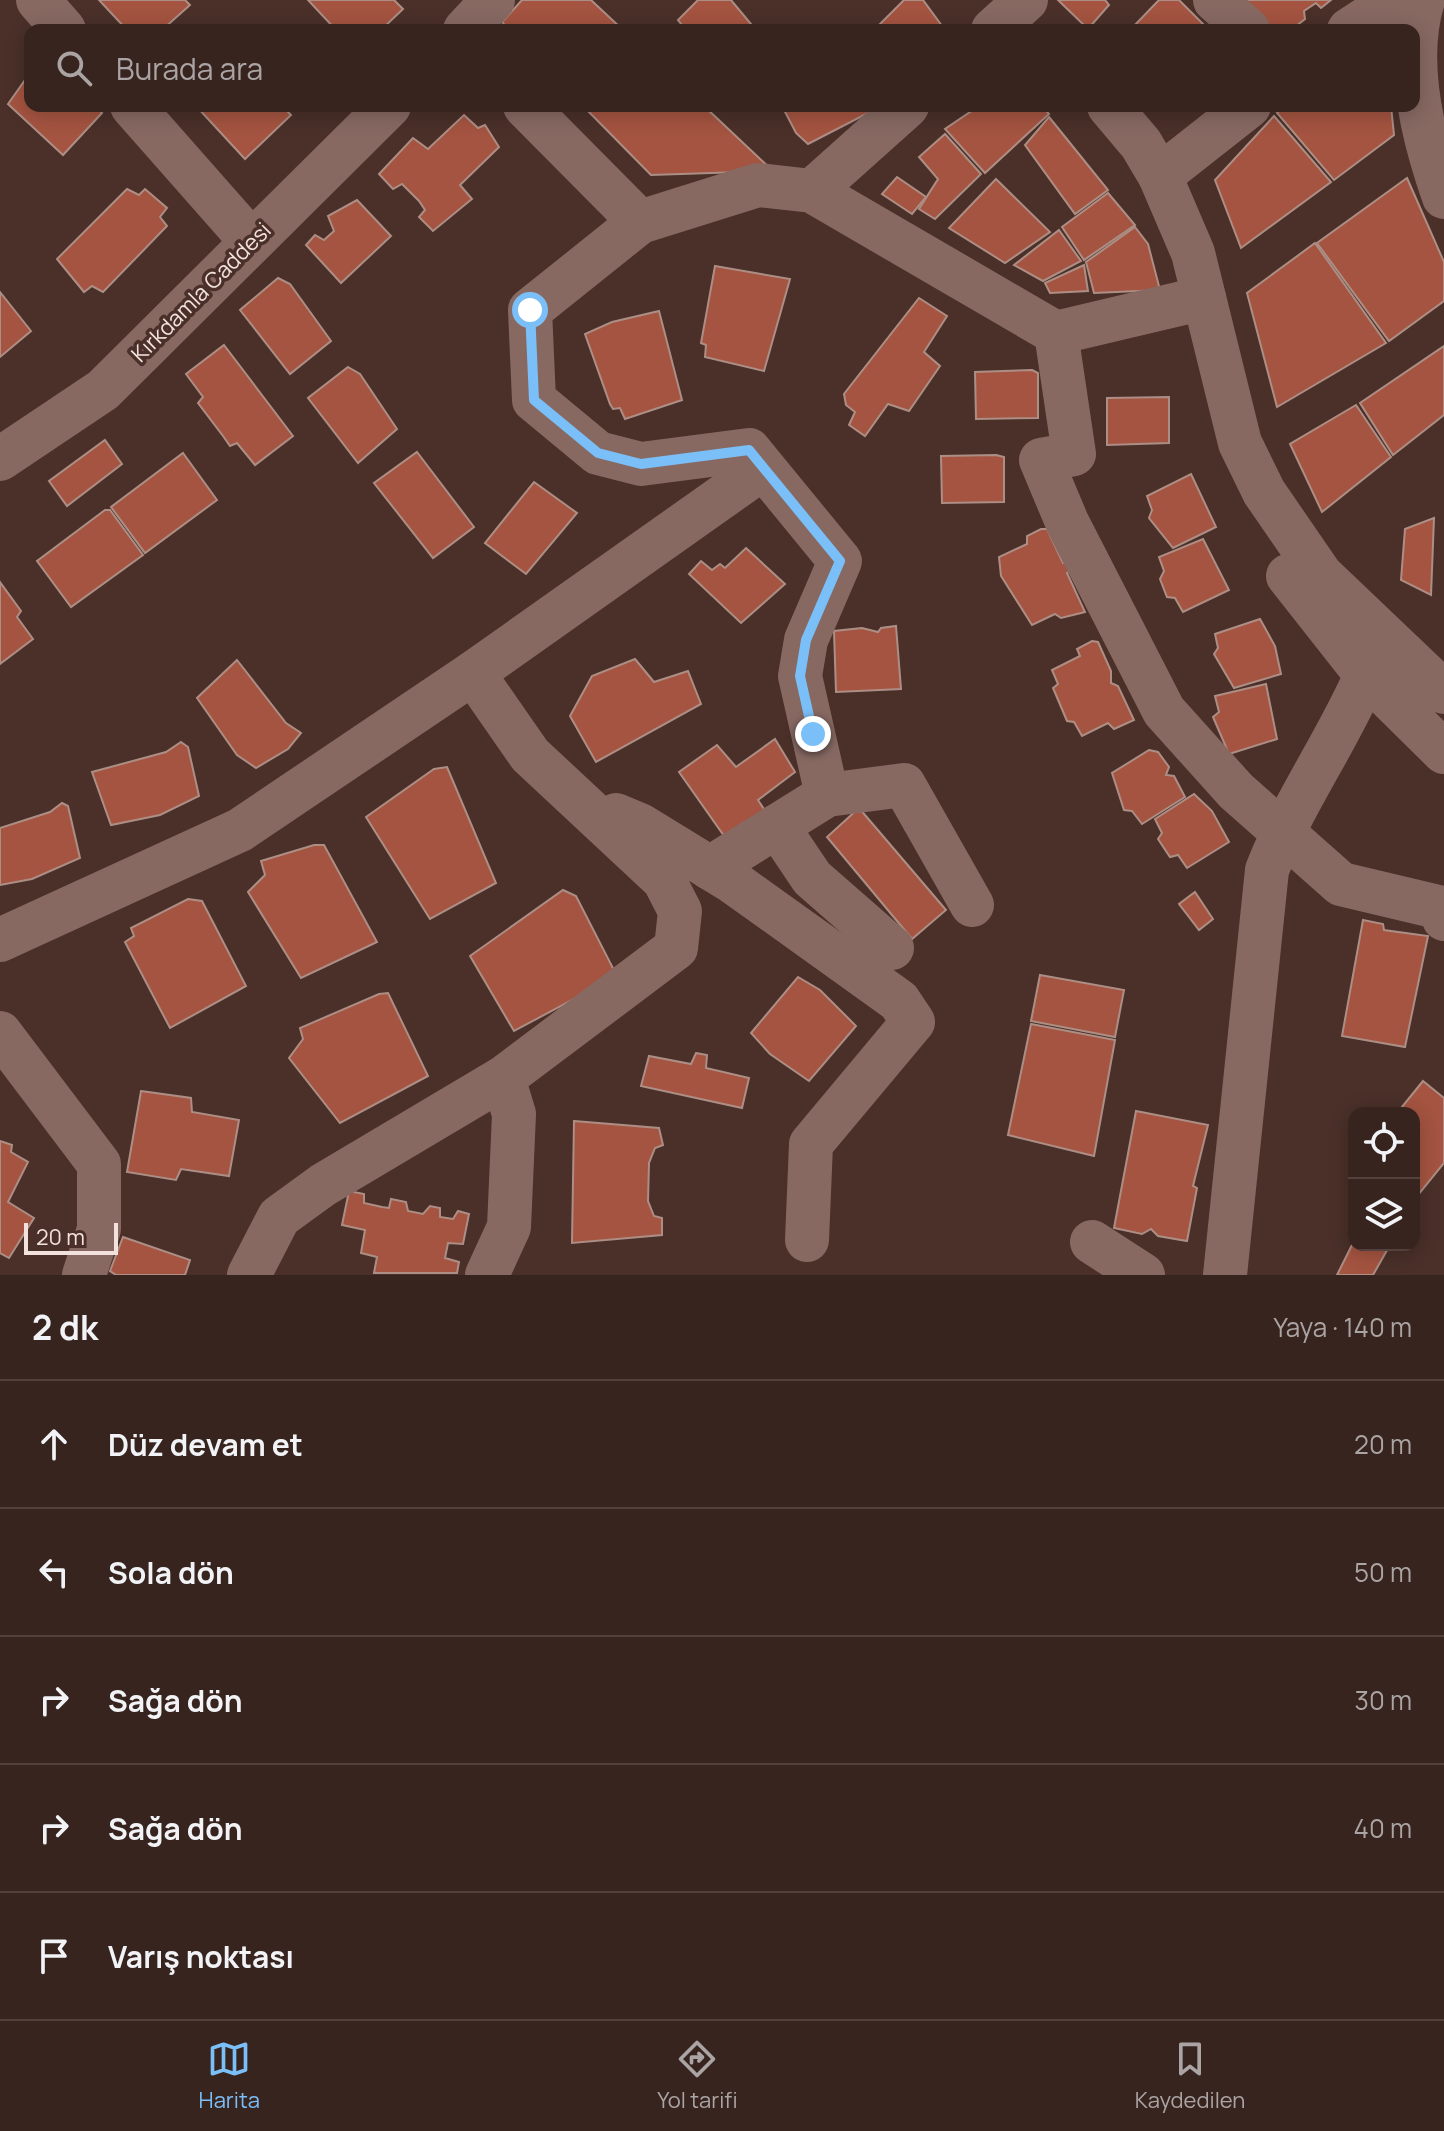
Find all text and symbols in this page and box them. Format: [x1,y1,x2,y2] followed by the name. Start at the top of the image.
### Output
[24,24,1420,112] search box
[52,46,96,90] icon: search
[116,48,263,89] text: Burada ara
[125,216,277,368] street label: Kırkdamla Caddesi
[512,292,548,328] route start
[795,716,831,752] route end
[1348,1107,1420,1251] map controls
[1348,1107,1420,1179] button: locate
[1348,1179,1420,1251] button: layers
[24,1219,118,1255] scale bar
[36,1222,85,1252] text: 20 m
[32,1304,98,1350] text: 2 dk
[1273,1309,1412,1345] text: Yaya · 140 m
[32,1422,76,1466] icon: ahead
[108,1424,303,1465] text: Düz devam et
[1354,1426,1412,1462] text: 20 m
[32,1550,76,1594] icon: left
[108,1552,234,1593] text: Sola dön
[1354,1554,1412,1590] text: 50 m
[32,1678,76,1722] icon: right
[108,1680,243,1721] text: Sağa dön
[1355,1682,1412,1718] text: 30 m
[32,1806,76,1850] icon: right
[108,1808,243,1849] text: Sağa dön
[1354,1810,1412,1846] text: 40 m
[32,1934,76,1978] icon: arrive
[108,1936,294,1977] text: Varış noktası
[199,2037,260,2115] tab: Harita
[657,2037,738,2115] tab: Yol tarifi
[1135,2037,1245,2115] tab: Kaydedilen

